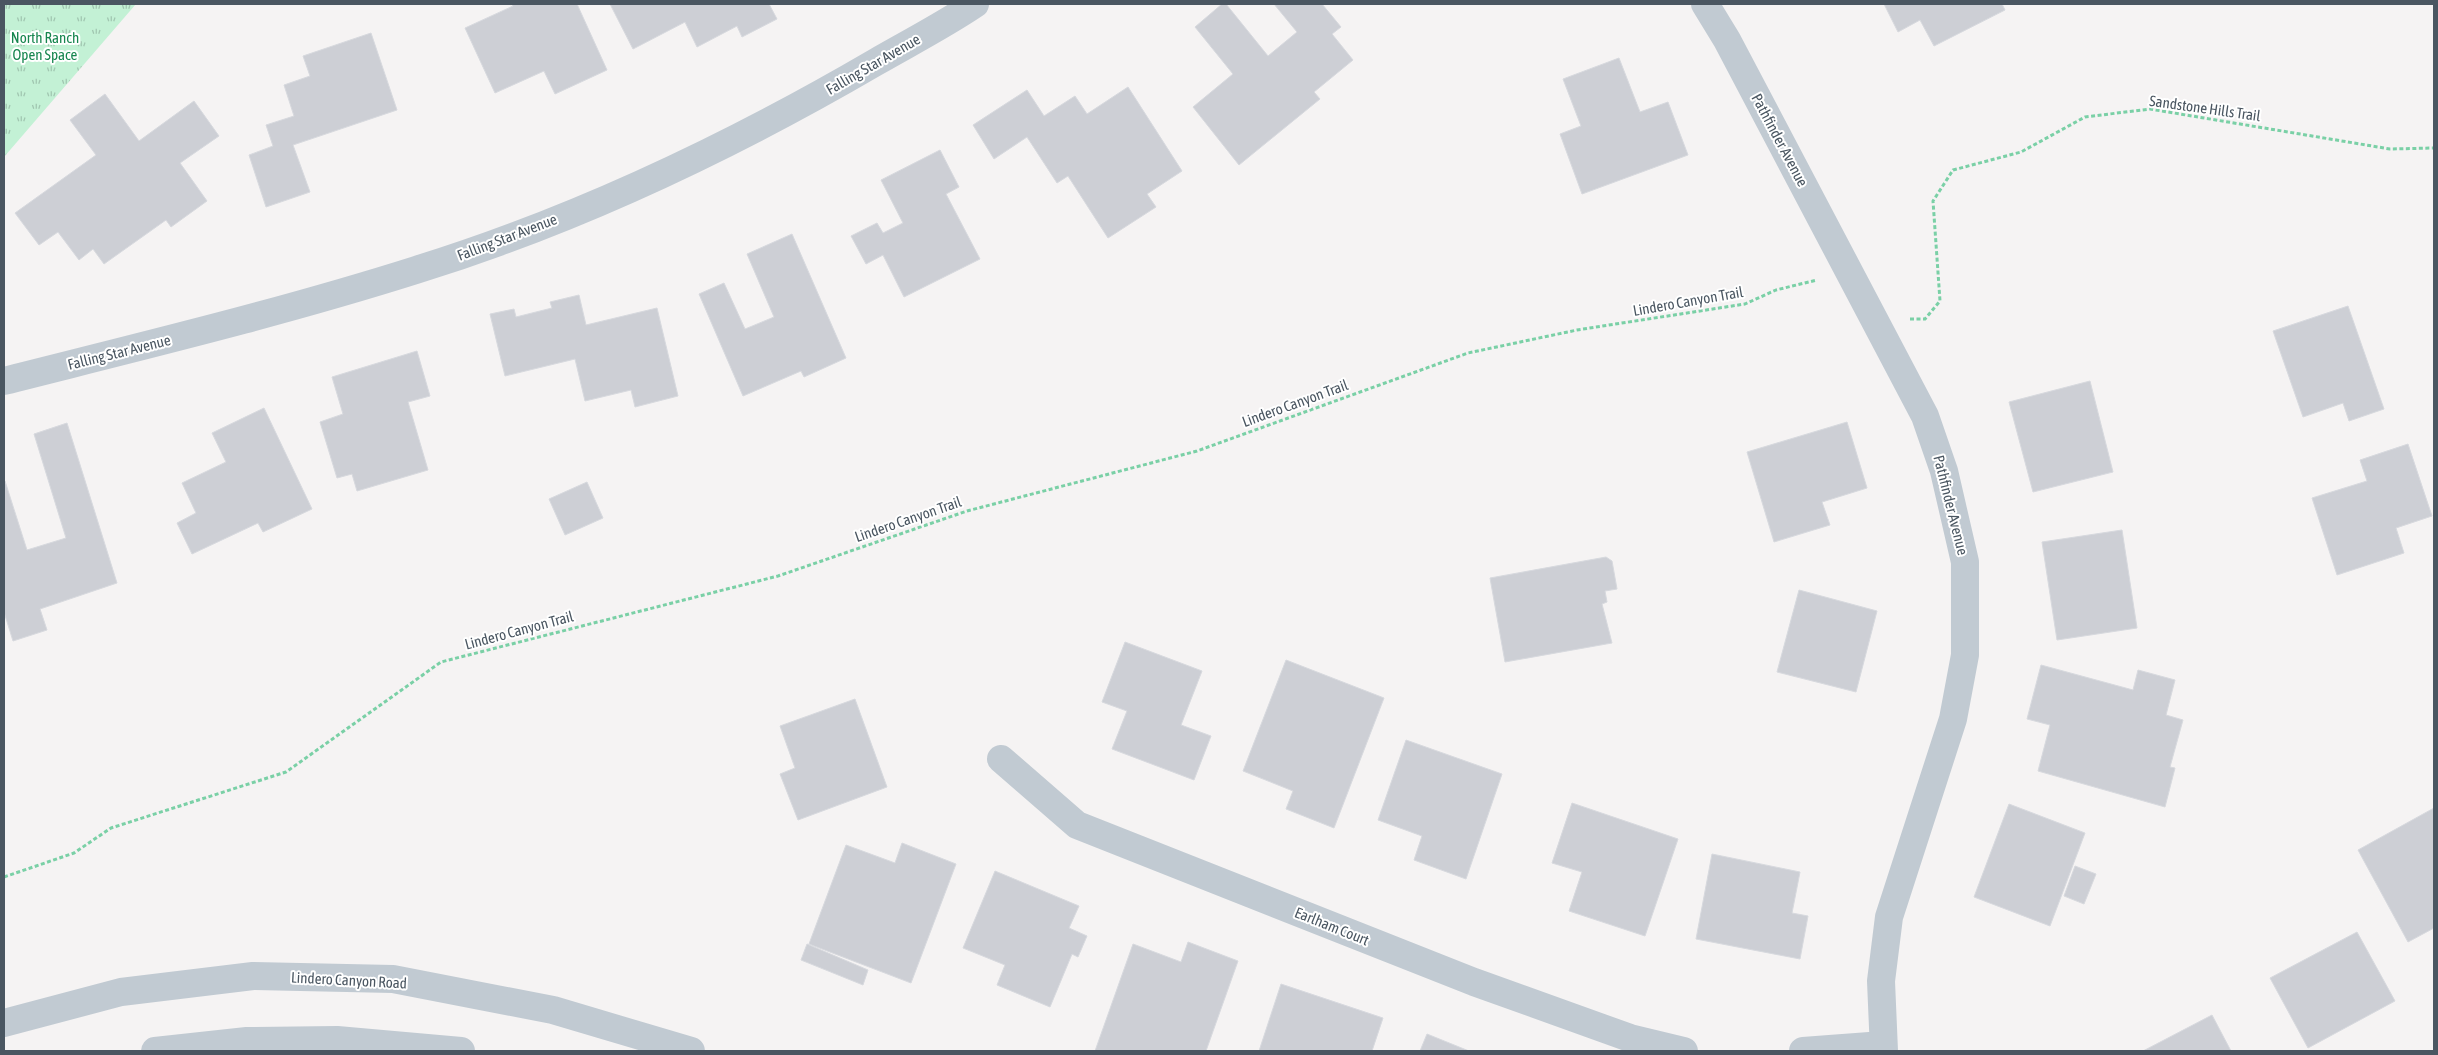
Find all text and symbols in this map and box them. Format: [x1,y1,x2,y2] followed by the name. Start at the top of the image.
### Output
[11,29,79,63] park label: North Ranch Open Space
[823,30,923,98] street label: Falling Star Avenue
[1748,91,1812,189] street label: Pathfinder Avenue
[2148,92,2262,124] street label: Sandstone Hills Trail
[455,210,559,264] street label: Falling Star Avenue
[1632,283,1744,319] street label: Lindero Canyon Trail
[66,331,172,373] street label: Falling Star Avenue
[1240,376,1350,430] street label: Lindero Canyon Trail
[1930,453,1972,557] street label: Pathfinder Avenue
[852,493,964,545] street label: Lindero Canyon Trail
[463,607,575,653] street label: Lindero Canyon Trail
[1292,903,1372,949] street label: Earlham Court
[291,968,407,992] street label: Lindero Canyon Road

